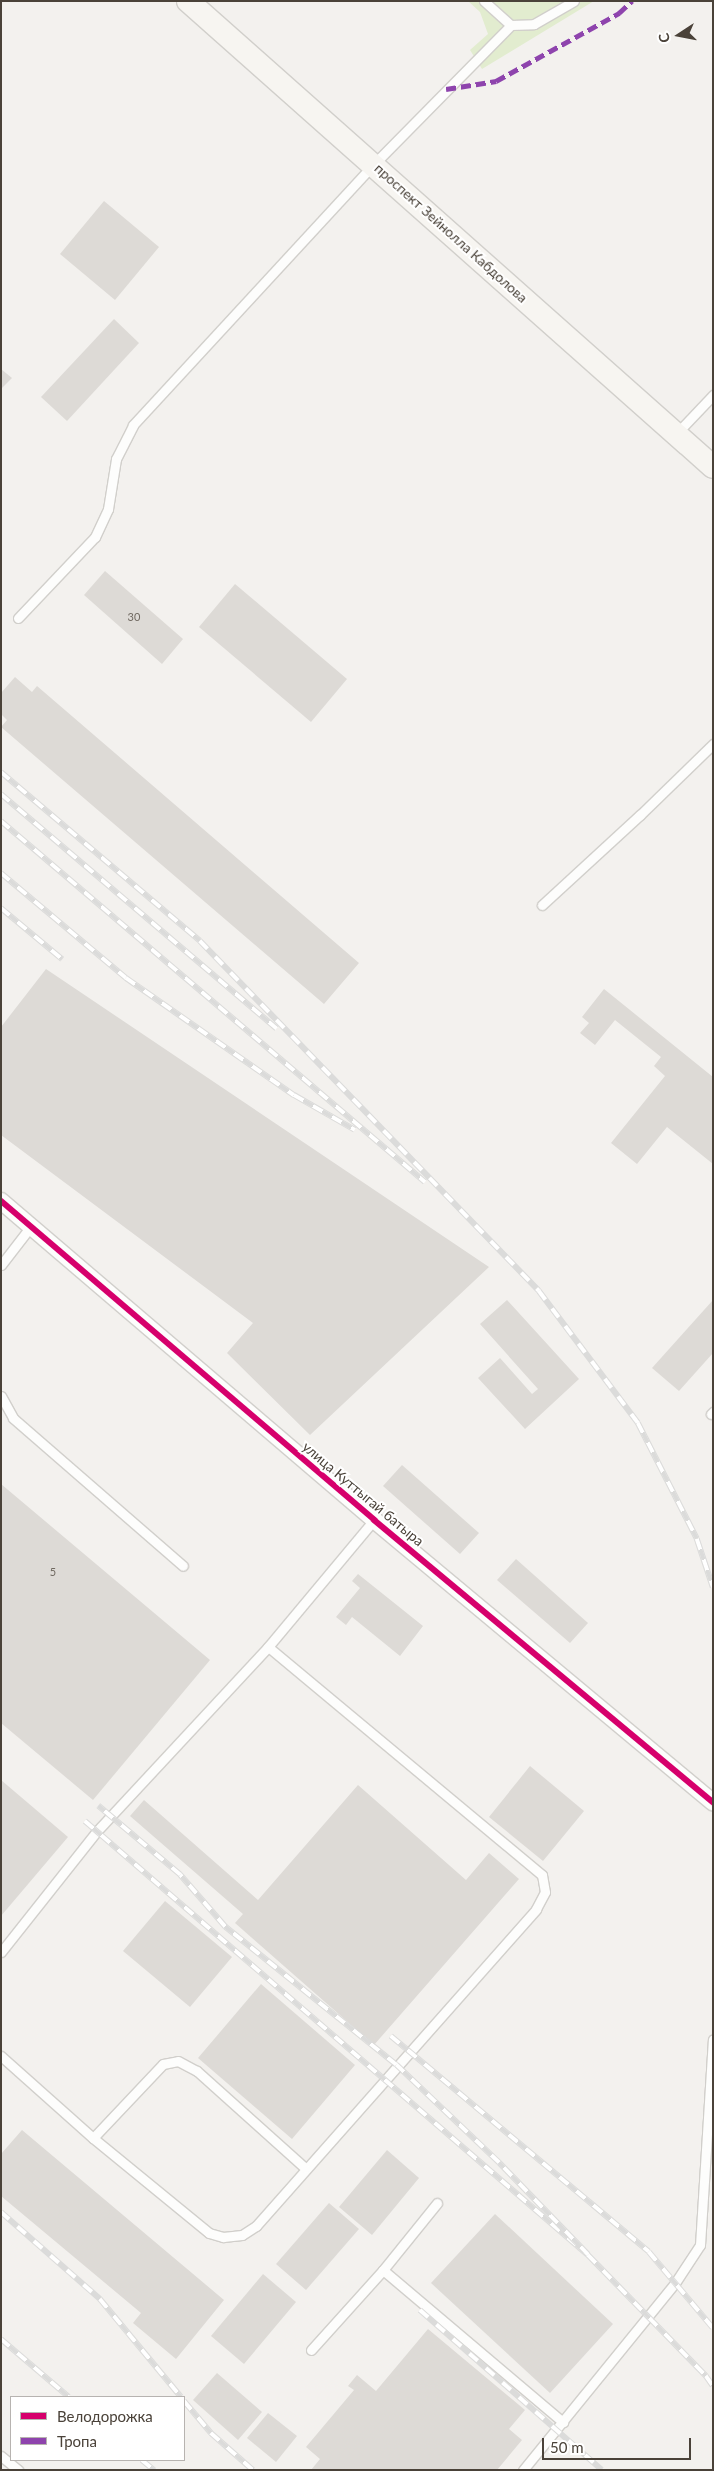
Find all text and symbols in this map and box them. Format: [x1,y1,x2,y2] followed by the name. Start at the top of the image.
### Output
[654,10,704,60] north arrow
[655,32,673,44] text: С
[371,160,531,306] street label: проспект Зейнолла Кабдолова
[128,610,140,624] house number: 30
[299,1438,427,1550] street label: улица Куттыгай батыра
[50,1565,56,1579] house number: 5
[10,2396,185,2461] legend
[57,2407,153,2425] text: Велодорожка
[544,2428,693,2460] scale bar
[57,2432,97,2450] text: Тропа
[550,2438,584,2456] text: 50 m

